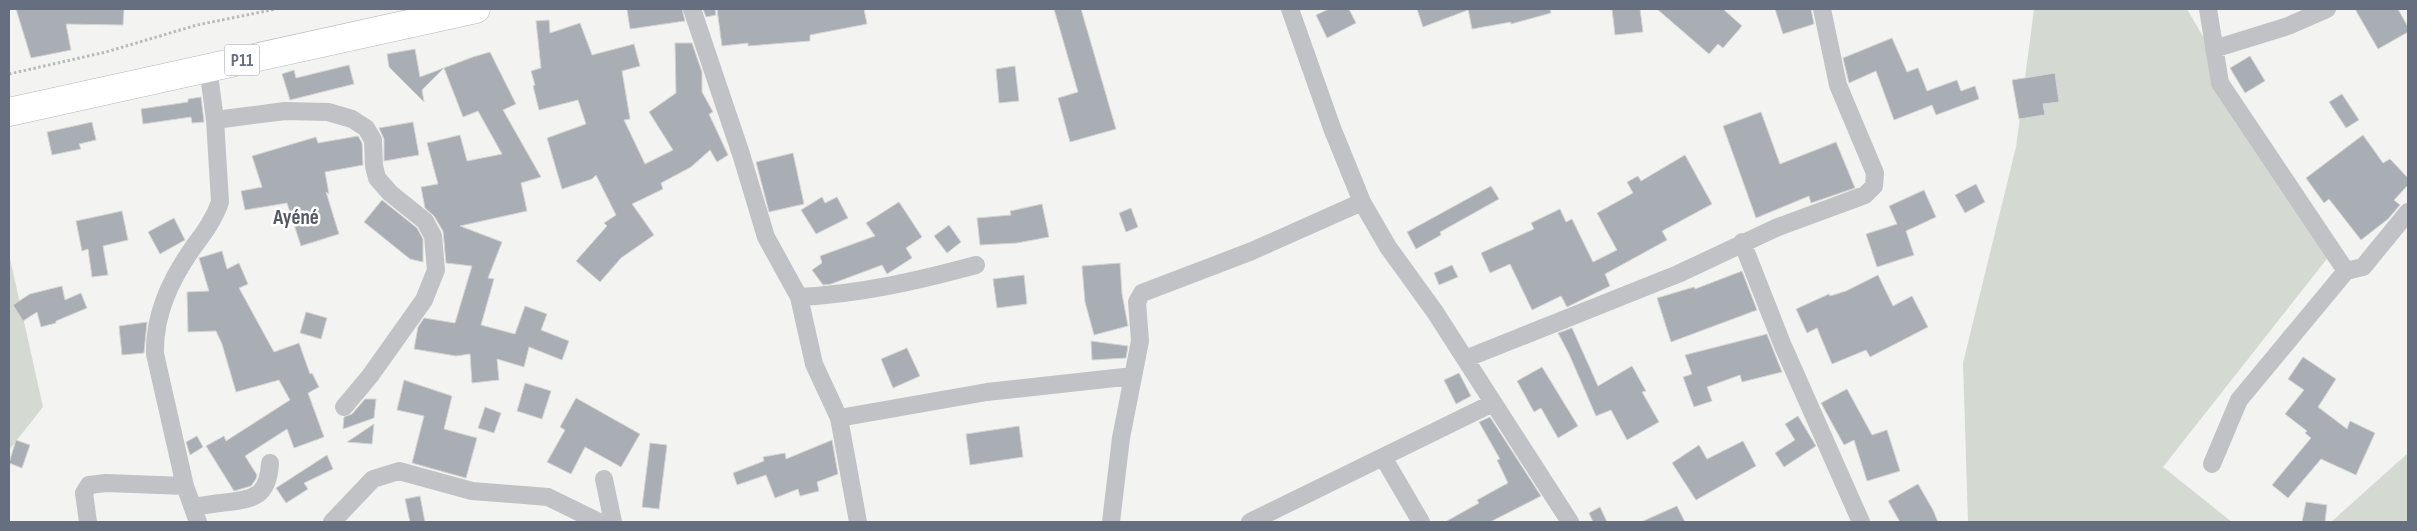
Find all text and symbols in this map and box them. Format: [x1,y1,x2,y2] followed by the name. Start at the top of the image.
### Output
[224,44,260,76] road number: P11
[272,205,319,230] district label: Ayéné

